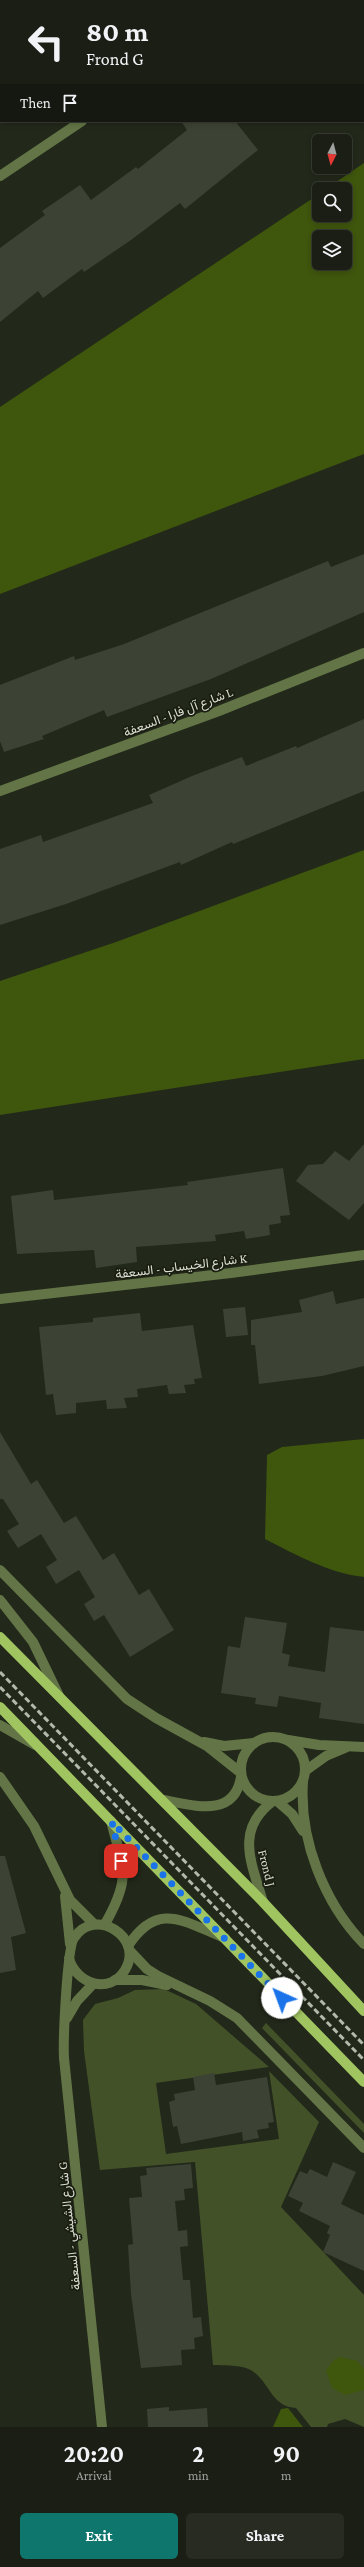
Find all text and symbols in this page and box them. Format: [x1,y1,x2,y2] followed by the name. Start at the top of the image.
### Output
[20,16,72,68] icon: left
[86,16,148,47] text: 80 m
[86,49,144,69] text: Frond G
[59,92,81,114] icon: arrive
[20,95,51,111] text: Then
[312,134,352,174] north arrow
[312,134,352,270] map controls
[312,182,352,222] button: search
[312,230,352,270] button: layers
[121,684,236,742] street label: شارع آل فارا - السعفة L
[114,1250,248,1284] street label: شارع الخيساب - السعفة K
[104,1844,138,1878] pin
[255,1848,279,1888] street label: Frond J
[110,1850,132,1872] icon: arrive
[261,1977,303,2019] position arrow
[55,2161,86,2291] street label: شارع الشيشي - السعفة G
[64,2440,124,2467] text: 20:20
[192,2440,204,2467] text: 2
[273,2440,300,2467] text: 90
[76,2468,112,2483] text: Arrival
[188,2468,209,2483] text: min
[281,2468,292,2483] text: m
[20,2513,178,2559] button: Exit
[186,2513,344,2559] button: Share

